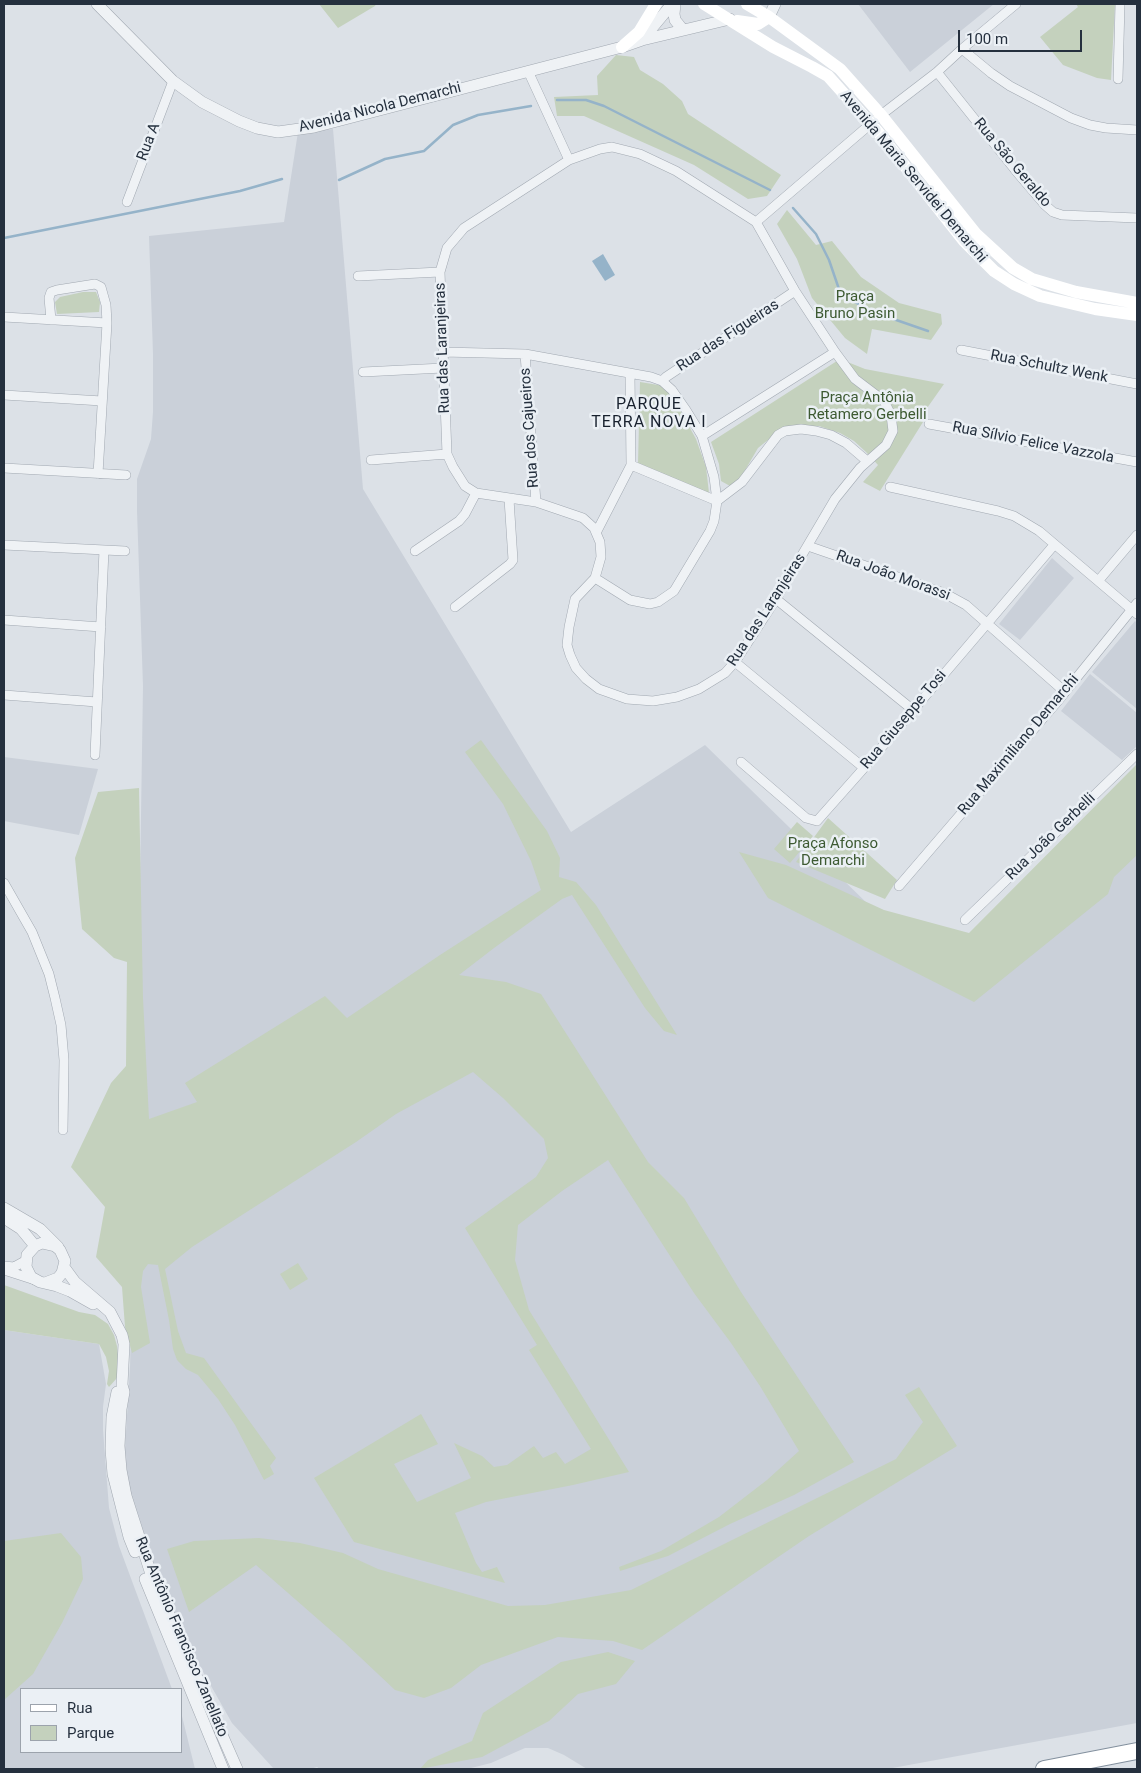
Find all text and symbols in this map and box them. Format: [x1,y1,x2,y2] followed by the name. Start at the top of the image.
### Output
[961,20,1085,52] scale bar
[966,30,1008,48] text: 100 m
[297,79,463,137] street label: Avenida Nicola Demarchi
[836,87,990,267] street label: Avenida Maria Servidei Demarchi
[970,115,1054,211] street label: Rua São Geraldo
[134,120,164,164] street label: Rua A
[432,282,454,414] street label: Rua das Laranjeiras
[815,288,895,323] park label: Praça Bruno Pasin
[673,296,783,376] street label: Rua das Figueiras
[989,347,1109,387] street label: Rua Schultz Wenk
[517,367,543,489] street label: Rua dos Cajueiros
[807,389,927,424] park label: Praça Antônia Retamero Gerbelli
[590,395,708,433] district label: PARQUE TERRA NOVA I
[951,418,1115,468] street label: Rua Sílvio Felice Vazzola
[833,547,953,605] street label: Rua João Morassi
[724,550,810,670] street label: Rua das Laranjeiras
[857,667,951,773] street label: Rua Giuseppe Tosi
[955,671,1083,819] street label: Rua Maximiliano Demarchi
[1003,790,1099,884] street label: Rua João Gerbelli
[788,835,878,870] park label: Praça Afonso Demarchi
[131,1534,231,1740] street label: Rua Antônio Francisco Zanellato
[20,1688,182,1753] legend
[67,1699,93,1717] text: Rua
[67,1724,114,1742] text: Parque

